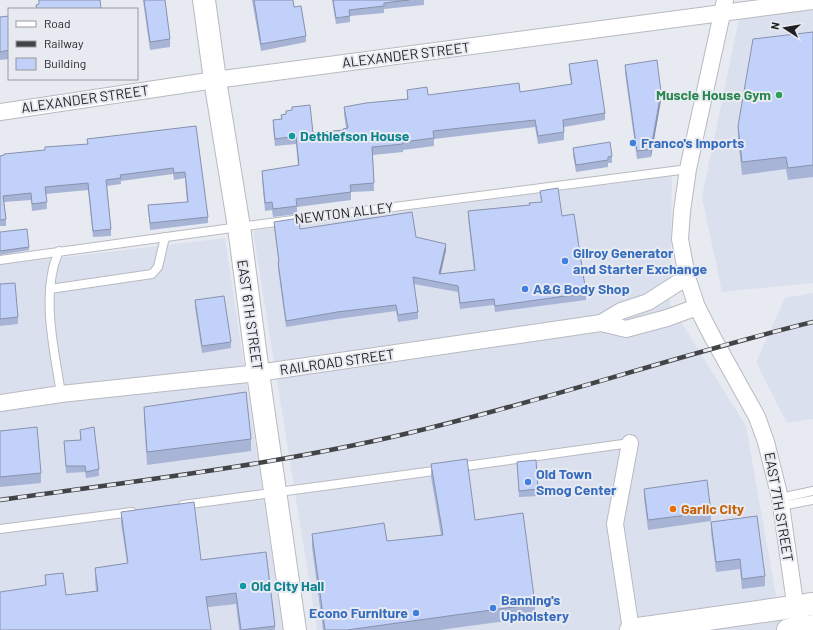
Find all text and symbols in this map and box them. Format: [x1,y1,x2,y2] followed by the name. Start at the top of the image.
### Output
[8,8,138,80] legend
[765,8,805,48] north arrow
[44,16,71,30] text: Road
[768,21,782,31] text: N
[44,36,84,50] text: Railway
[341,38,471,71] street label: ALEXANDER STREET
[44,56,86,70] text: Building
[20,81,150,116] street label: ALEXANDER STREET
[656,86,771,103] place label: Muscle House Gym
[774,90,784,100] marker: Muscle House Gym
[300,127,410,144] place label: Dethlefson House
[287,131,297,141] marker: Dethlefson House
[641,134,744,151] place label: Franco's Imports
[628,138,638,148] marker: Franco's Imports
[294,198,394,227] street label: NEWTON ALLEY
[573,244,707,277] place label: Gilroy Generator and Starter Exchange
[560,256,570,266] marker: Gilroy Generator and Starter Exchange
[234,259,267,371] street label: EAST 6TH STREET
[533,280,630,297] place label: A&G Body Shop
[520,284,530,294] marker: A&G Body Shop
[278,345,395,378] street label: RAILROAD STREET
[761,451,798,563] street label: EAST 7TH STREET
[536,465,617,498] place label: Old Town Smog Center
[523,477,533,487] marker: Old Town Smog Center
[681,500,744,517] place label: Garlic City
[668,504,678,514] marker: Garlic City
[251,577,324,594] place label: Old City Hall
[238,581,248,591] marker: Old City Hall
[501,591,569,624] place label: Banning's Upholstery
[488,603,498,613] marker: Banning's Upholstery
[309,604,408,621] place label: Econo Furniture
[411,608,421,618] marker: Econo Furniture

